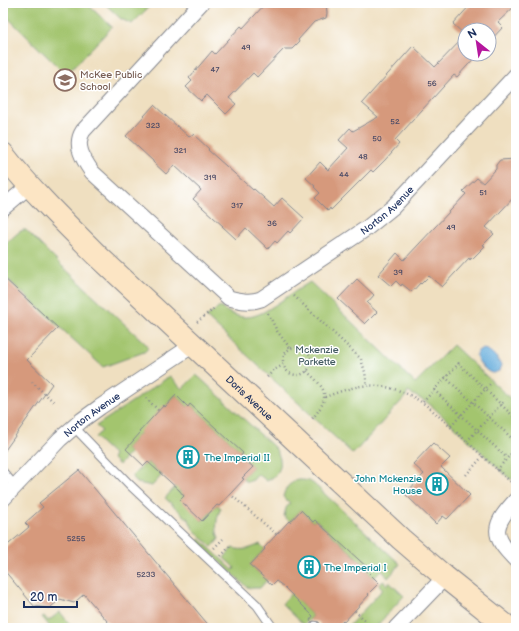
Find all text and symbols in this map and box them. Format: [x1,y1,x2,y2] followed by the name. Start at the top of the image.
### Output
[457,22,497,62] north arrow
[465,26,479,41] text: N
[241,43,251,52] house number: 49
[211,65,219,74] house number: 47
[52,67,78,93] school or university icon: McKee Public School
[80,69,142,93] place label: McKee Public School
[427,79,437,88] house number: 56
[390,117,400,126] house number: 52
[146,121,160,130] house number: 323
[372,134,382,143] house number: 50
[174,146,186,155] house number: 321
[358,152,368,161] house number: 48
[339,170,349,179] house number: 44
[204,173,217,182] house number: 319
[358,184,417,238] street label: Norton Avenue
[479,188,487,197] house number: 51
[231,201,243,210] house number: 317
[267,219,277,228] house number: 36
[446,223,456,232] house number: 49
[393,268,403,277] house number: 39
[295,344,339,368] park label: Mckenzie Parkette
[223,373,275,423] street label: Doris Avenue
[62,390,123,440] street label: Norton Avenue
[175,444,201,470] building icon: The Imperial II
[204,452,270,464] place label: The Imperial II
[424,471,450,497] building icon: John Mckenzie House
[354,473,422,497] place label: John Mckenzie House
[67,534,86,543] house number: 5255
[296,554,322,580] building icon: The Imperial I
[324,562,387,574] place label: The Imperial I
[137,570,156,579] house number: 5233
[24,583,77,609] scale bar
[30,590,57,605] text: 20 m

